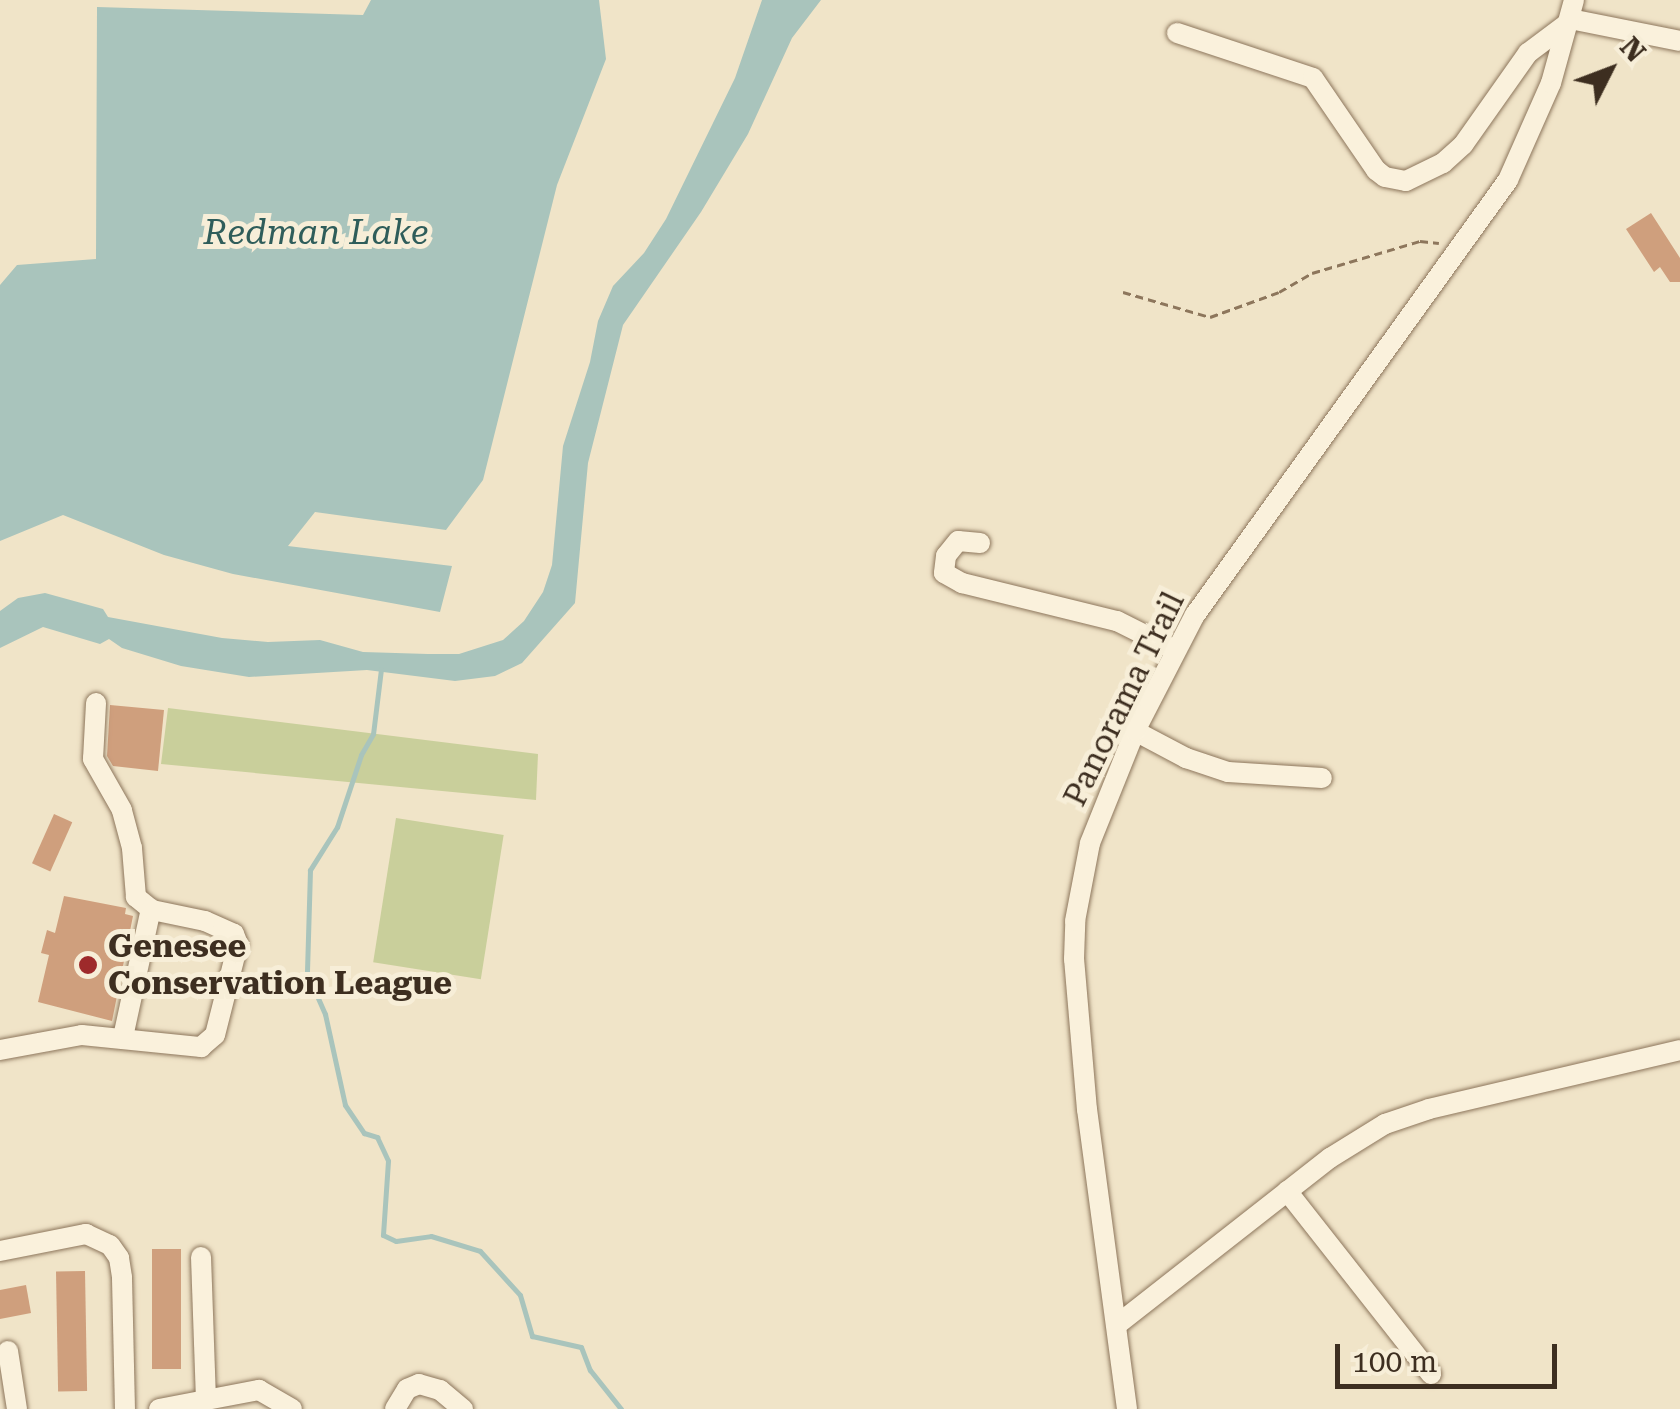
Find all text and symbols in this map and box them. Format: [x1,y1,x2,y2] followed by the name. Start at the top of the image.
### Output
[1560,20,1660,120] north arrow
[1613,31,1652,69] text: N
[204,212,428,254] water label: Redman Lake
[1056,586,1192,812] street label: Panorama Trail
[108,928,452,1003] place label: Genesee Conservation League
[77,954,99,976] marker: Genesee Conservation League
[1340,1324,1562,1386] scale bar
[1352,1344,1437,1379] text: 100 m

